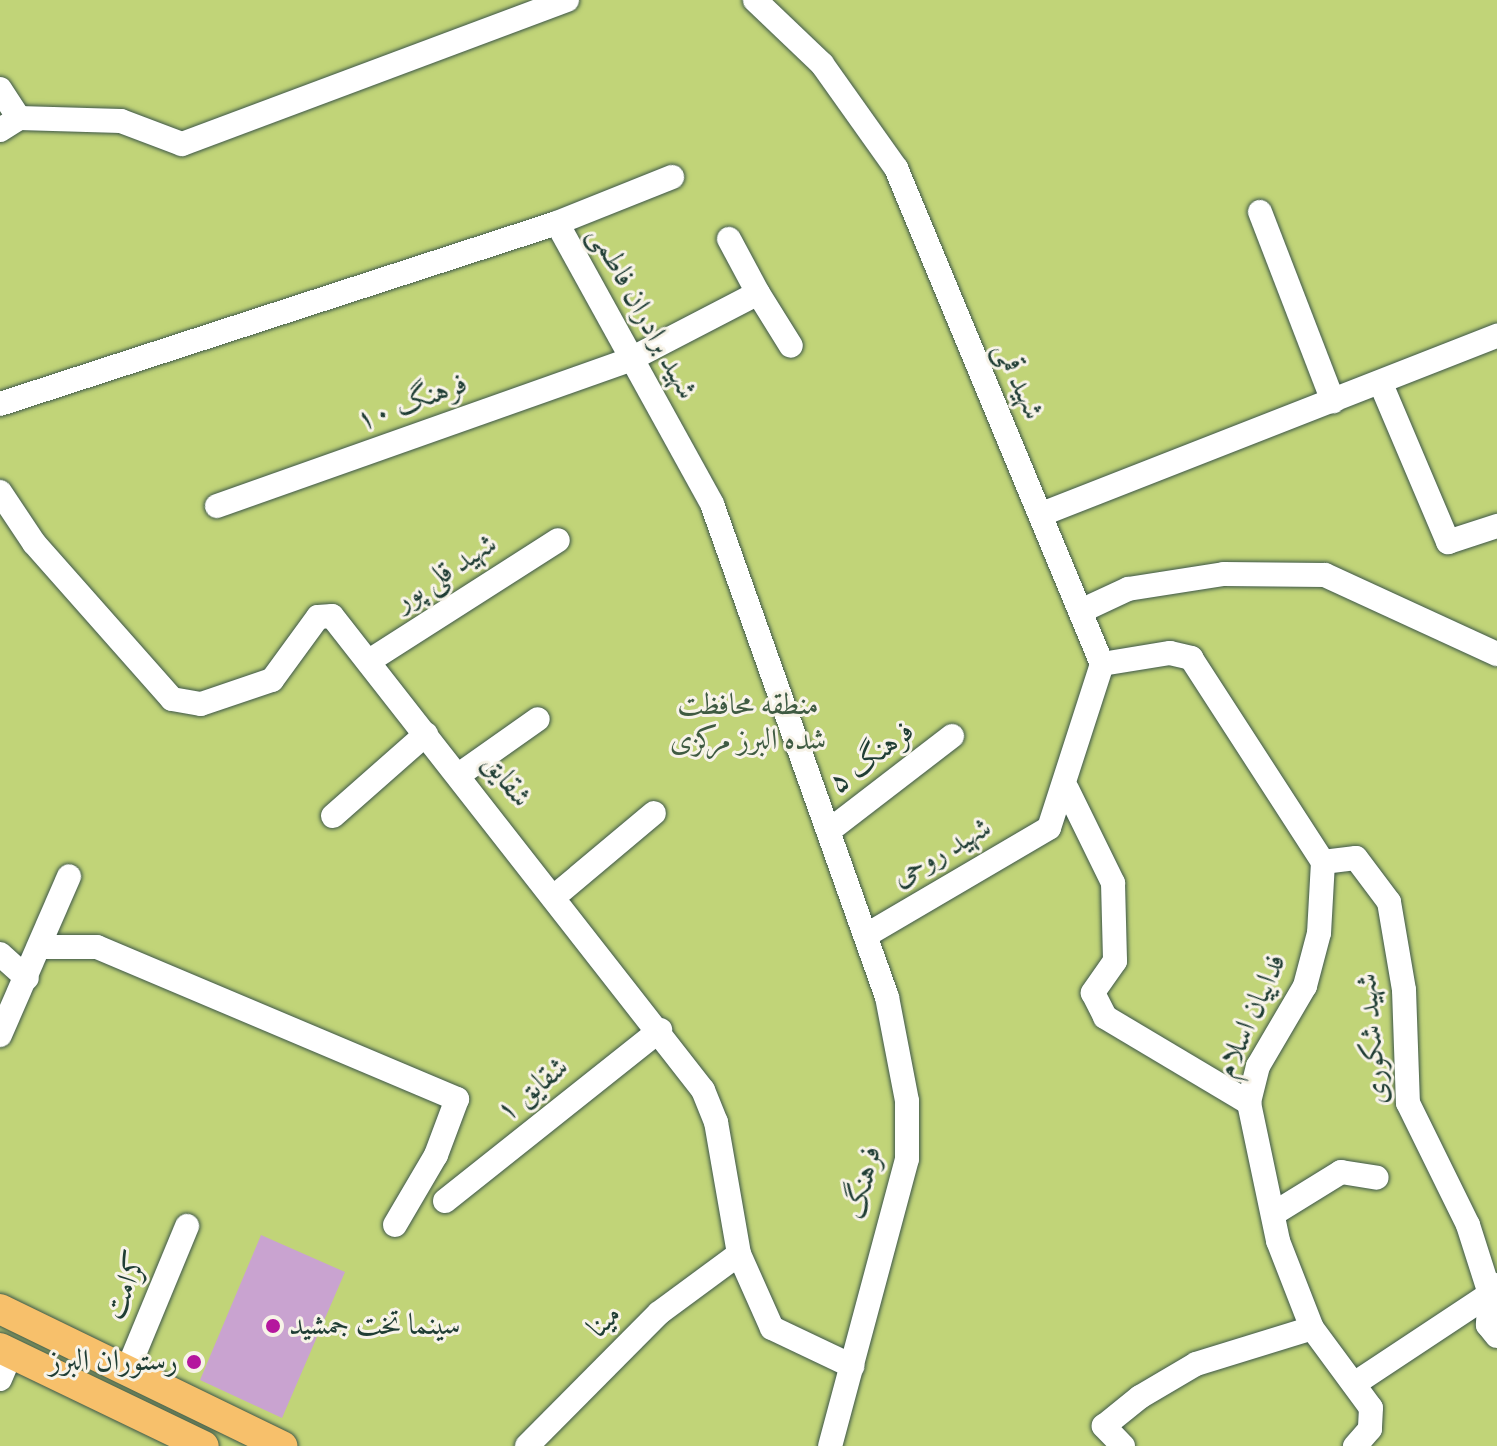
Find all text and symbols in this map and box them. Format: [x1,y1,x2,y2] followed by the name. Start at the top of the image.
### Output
[580,220,704,406] street label: شهید برادران فاطمی
[985,337,1051,425] street label: شهید قمی
[352,366,472,440] street label: فرهنگ ۱۰
[388,527,504,619] street label: شهید قلی پور
[670,688,826,758] park label: منطقه محافظت شده البرز مرکزی
[822,714,922,802] street label: فرهنگ ۵
[474,747,538,815] street label: شقایق
[886,810,998,896] street label: شهید روحی
[1209,949,1295,1083] street label: فداییان اسلام
[1349,972,1397,1106] street label: شهید شکوری
[489,1050,577,1130] street label: شقایق ۱
[838,1143,890,1223] street label: فرهنگ
[97,1247,157,1325] street label: کرامت
[581,1298,629,1346] street label: مینا
[289,1308,460,1344] place label: سینما تخت جمشید
[264,1317,282,1335] marker: سینما تخت جمشید
[49,1344,178,1380] place label: رستوران البرز
[185,1353,203,1371] marker: رستوران البرز

